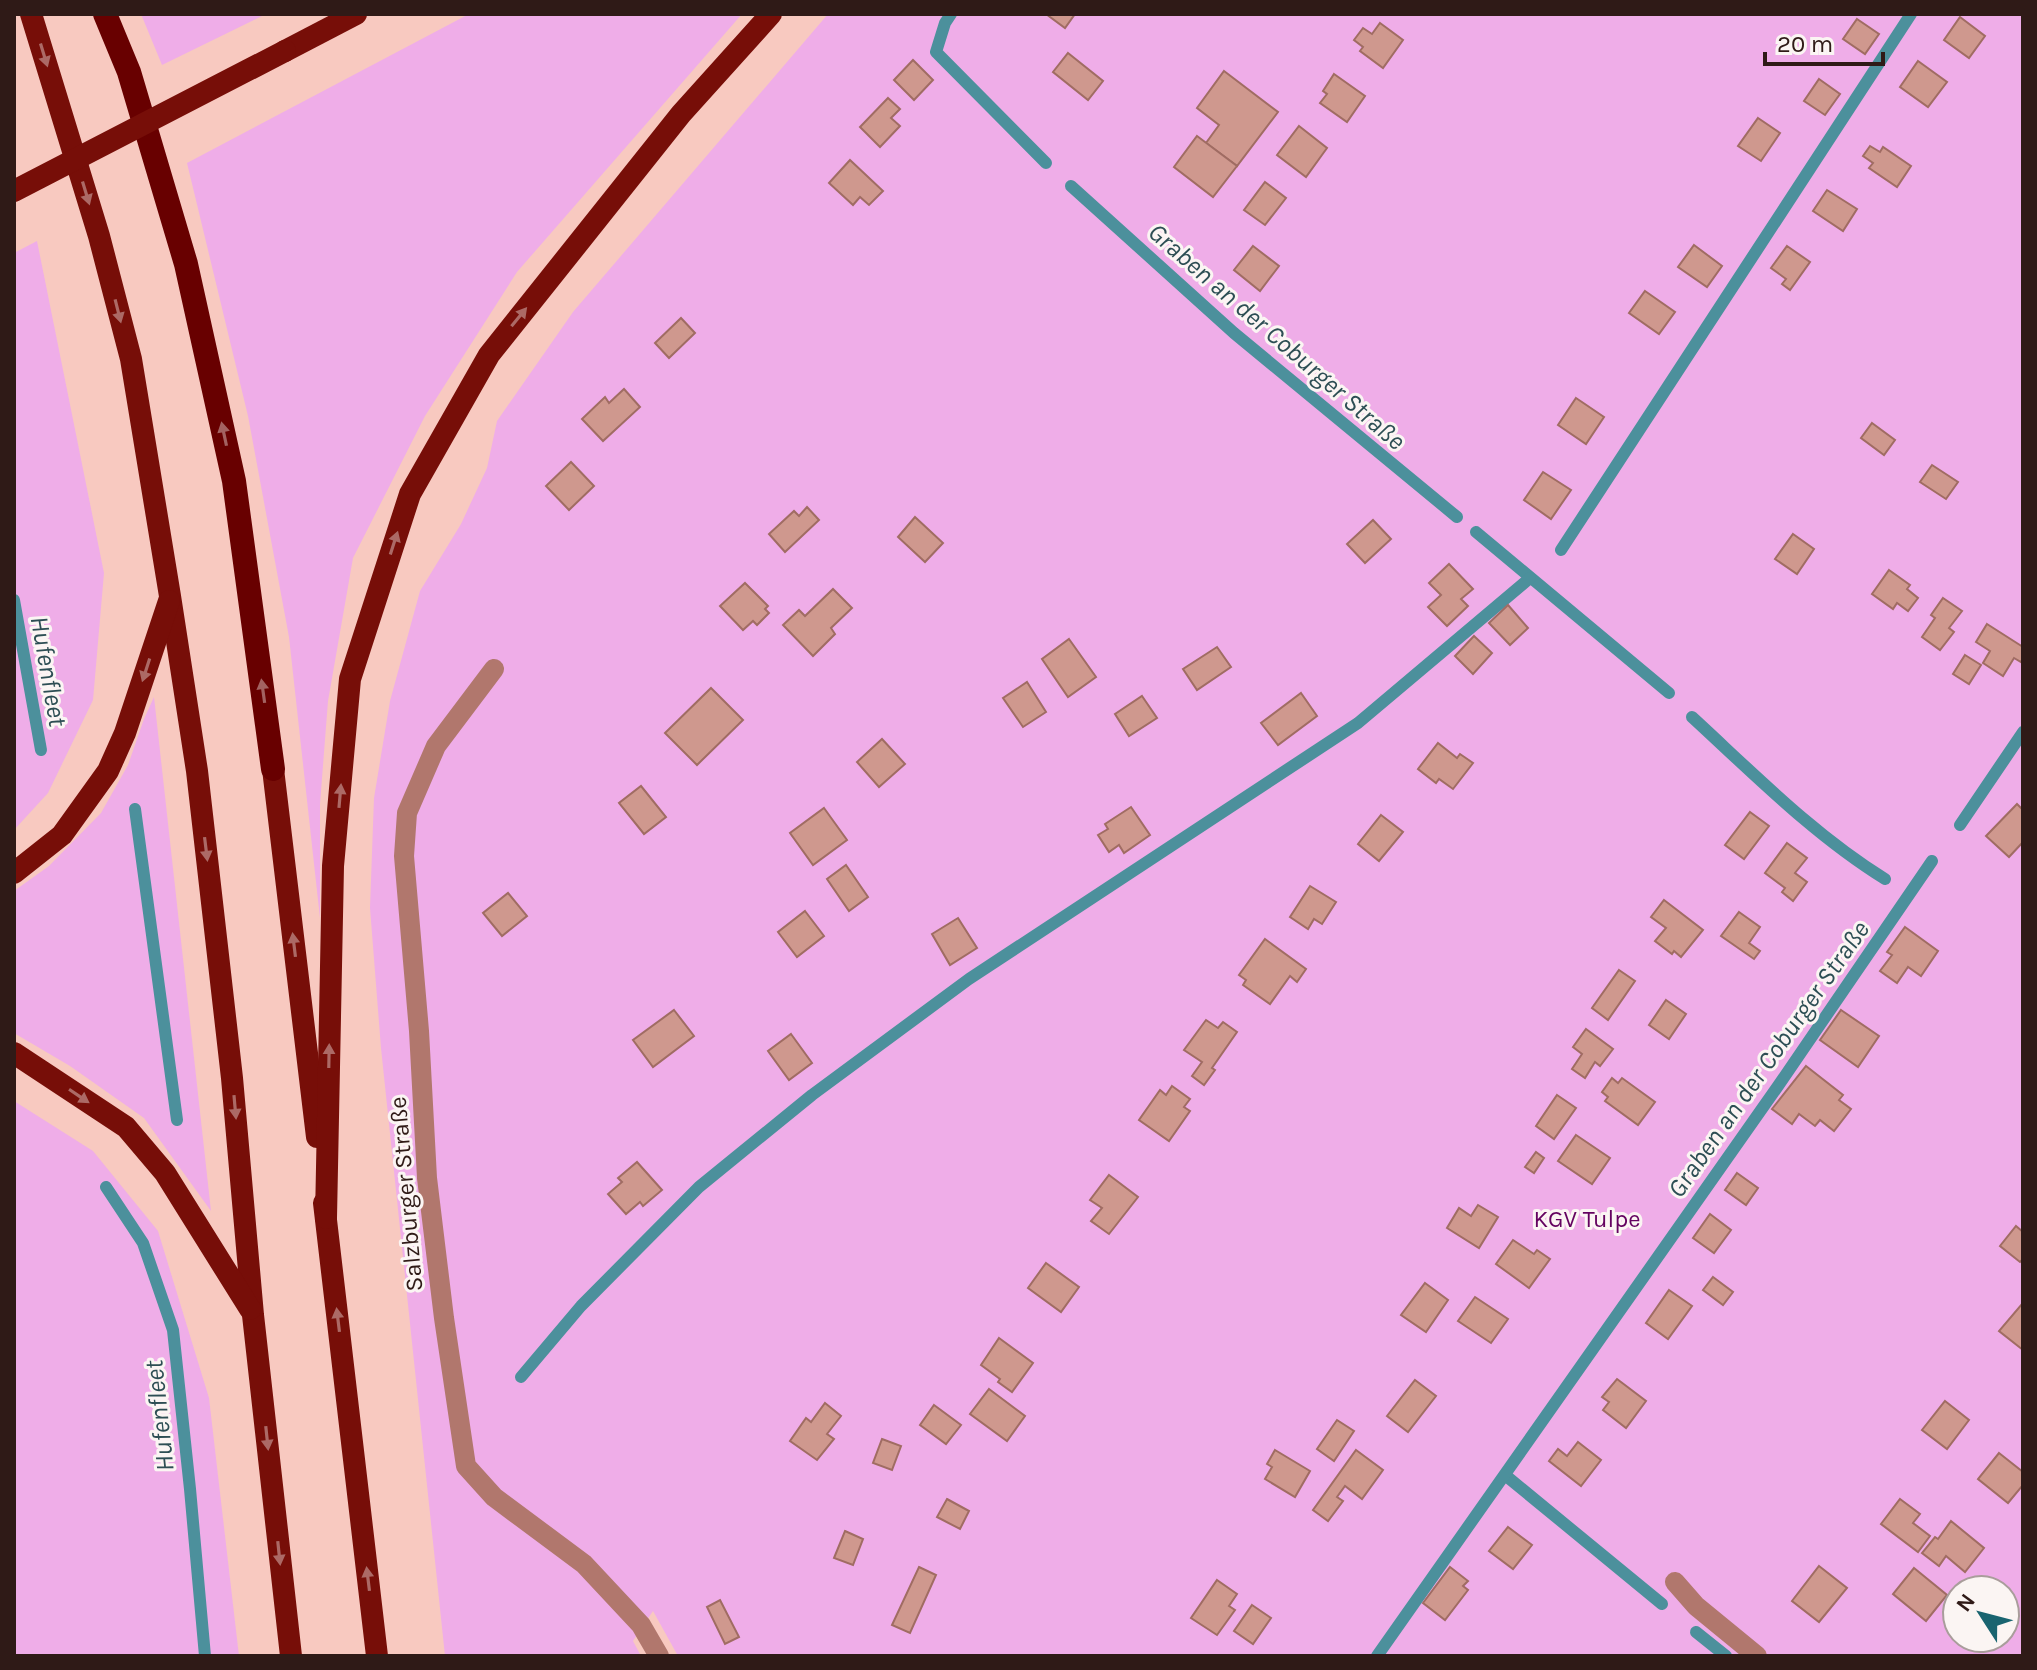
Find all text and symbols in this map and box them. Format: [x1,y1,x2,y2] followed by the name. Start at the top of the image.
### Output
[1765,16,1883,66] scale bar
[1777,30,1833,58] text: 20 m
[38,44,51,68] one-way arrow
[80,181,93,205] one-way arrow
[1142,216,1412,456] water label: Graben an der Coburger Straße
[113,299,125,324] one-way arrow
[510,307,527,327] one-way arrow
[217,422,230,447] one-way arrow
[388,531,401,555] one-way arrow
[24,614,74,730] water label: Hufenfleet
[139,658,151,682] one-way arrow
[256,678,269,703] one-way arrow
[333,783,346,808] one-way arrow
[200,836,213,861] one-way arrow
[1661,915,1876,1203] water label: Graben an der Coburger Straße
[287,933,300,958] one-way arrow
[323,1043,336,1068] one-way arrow
[69,1088,90,1103] one-way arrow
[229,1095,242,1120] one-way arrow
[384,1095,428,1293] street label: Salzburger Straße
[1533,1205,1641,1233] park label: KGV Tulpe
[331,1307,344,1332] one-way arrow
[138,1358,181,1473] water label: Hufenfleet
[260,1426,273,1451] one-way arrow
[273,1541,286,1566] one-way arrow
[361,1566,374,1591] one-way arrow
[1941,1574,2021,1654] north arrow
[1950,1589,1981,1617] text: N

